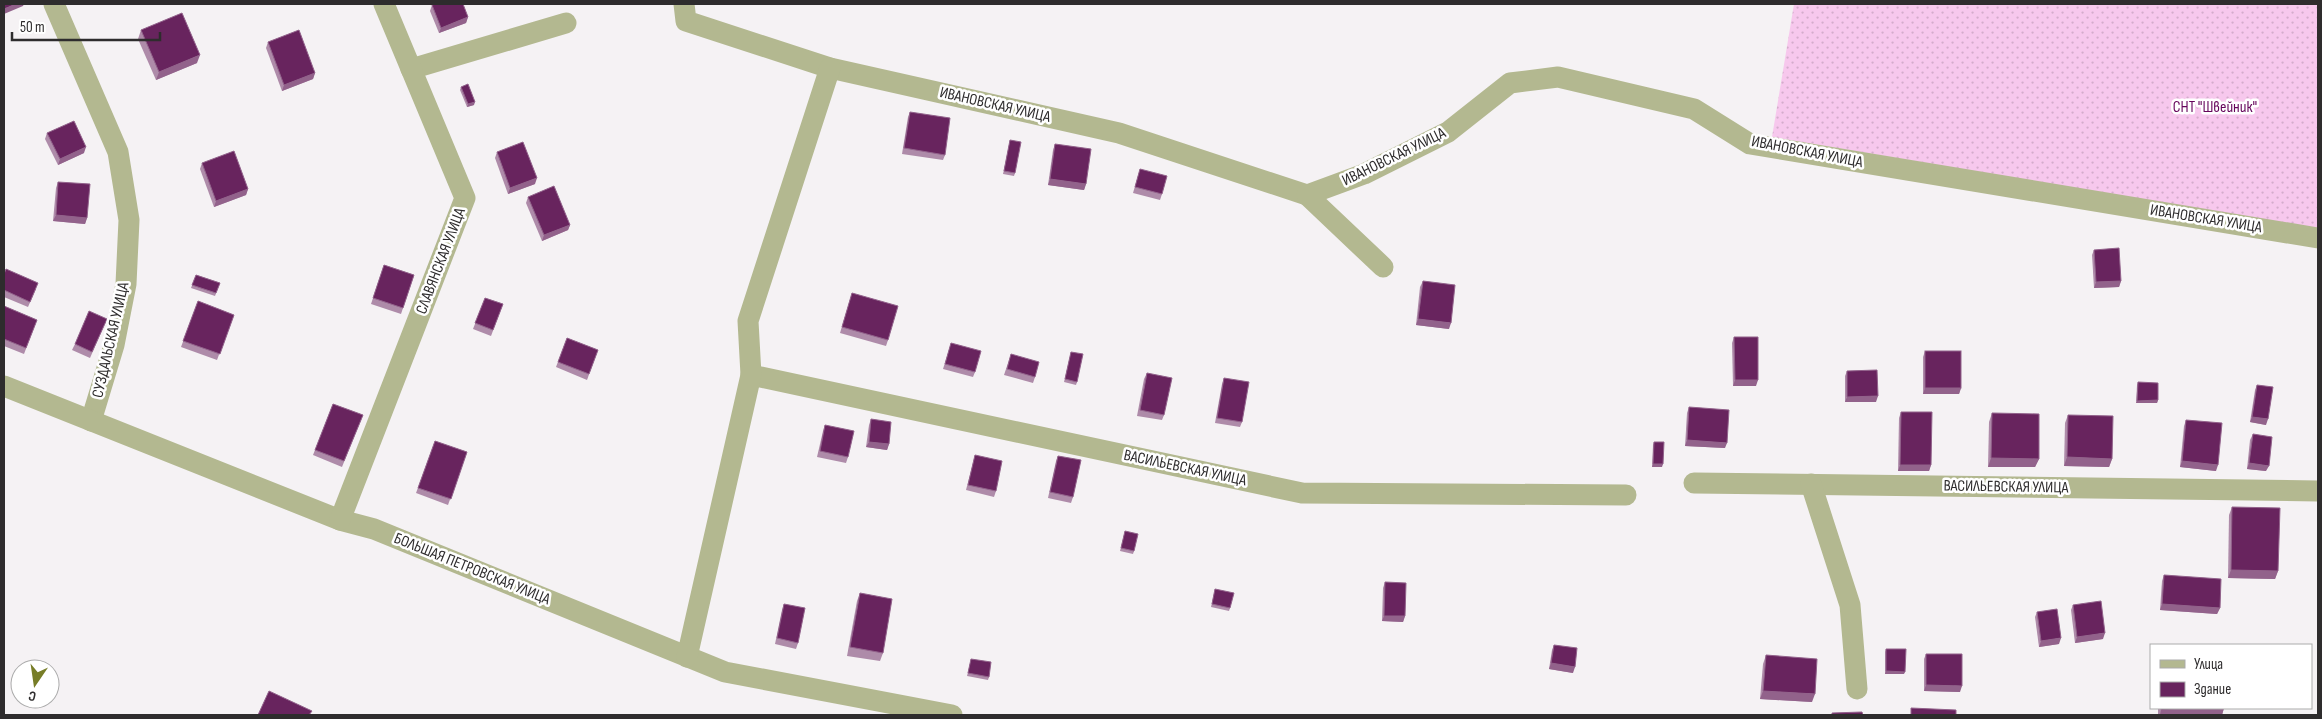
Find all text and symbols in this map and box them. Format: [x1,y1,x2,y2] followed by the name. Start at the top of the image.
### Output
[12,10,160,42] scale bar
[20,18,45,37] text: 50 m
[938,83,1052,127] street label: ИВАНОВСКАЯ УЛИЦА
[2173,98,2257,117] park label: СНТ "Швейник"
[1339,124,1449,190] street label: ИВАНОВСКАЯ УЛИЦА
[1750,132,1864,172] street label: ИВАНОВСКАЯ УЛИЦА
[2149,201,2263,237] street label: ИВАНОВСКАЯ УЛИЦА
[412,205,470,317] street label: СЛАВЯНСКАЯ УЛИЦА
[88,280,134,400] street label: СУЗДАЛЬСКАЯ УЛИЦА
[1122,446,1248,490] street label: ВАСИЛЬЕВСКАЯ УЛИЦА
[1943,476,2069,498] street label: ВАСИЛЬЕВСКАЯ УЛИЦА
[391,529,553,609] street label: БОЛЬШАЯ ПЕТРОВСКАЯ УЛИЦА
[2150,644,2312,709] legend
[2194,655,2223,674] text: Улица
[10,659,60,709] north arrow
[2194,680,2231,699] text: Здание
[27,687,38,705] text: С

